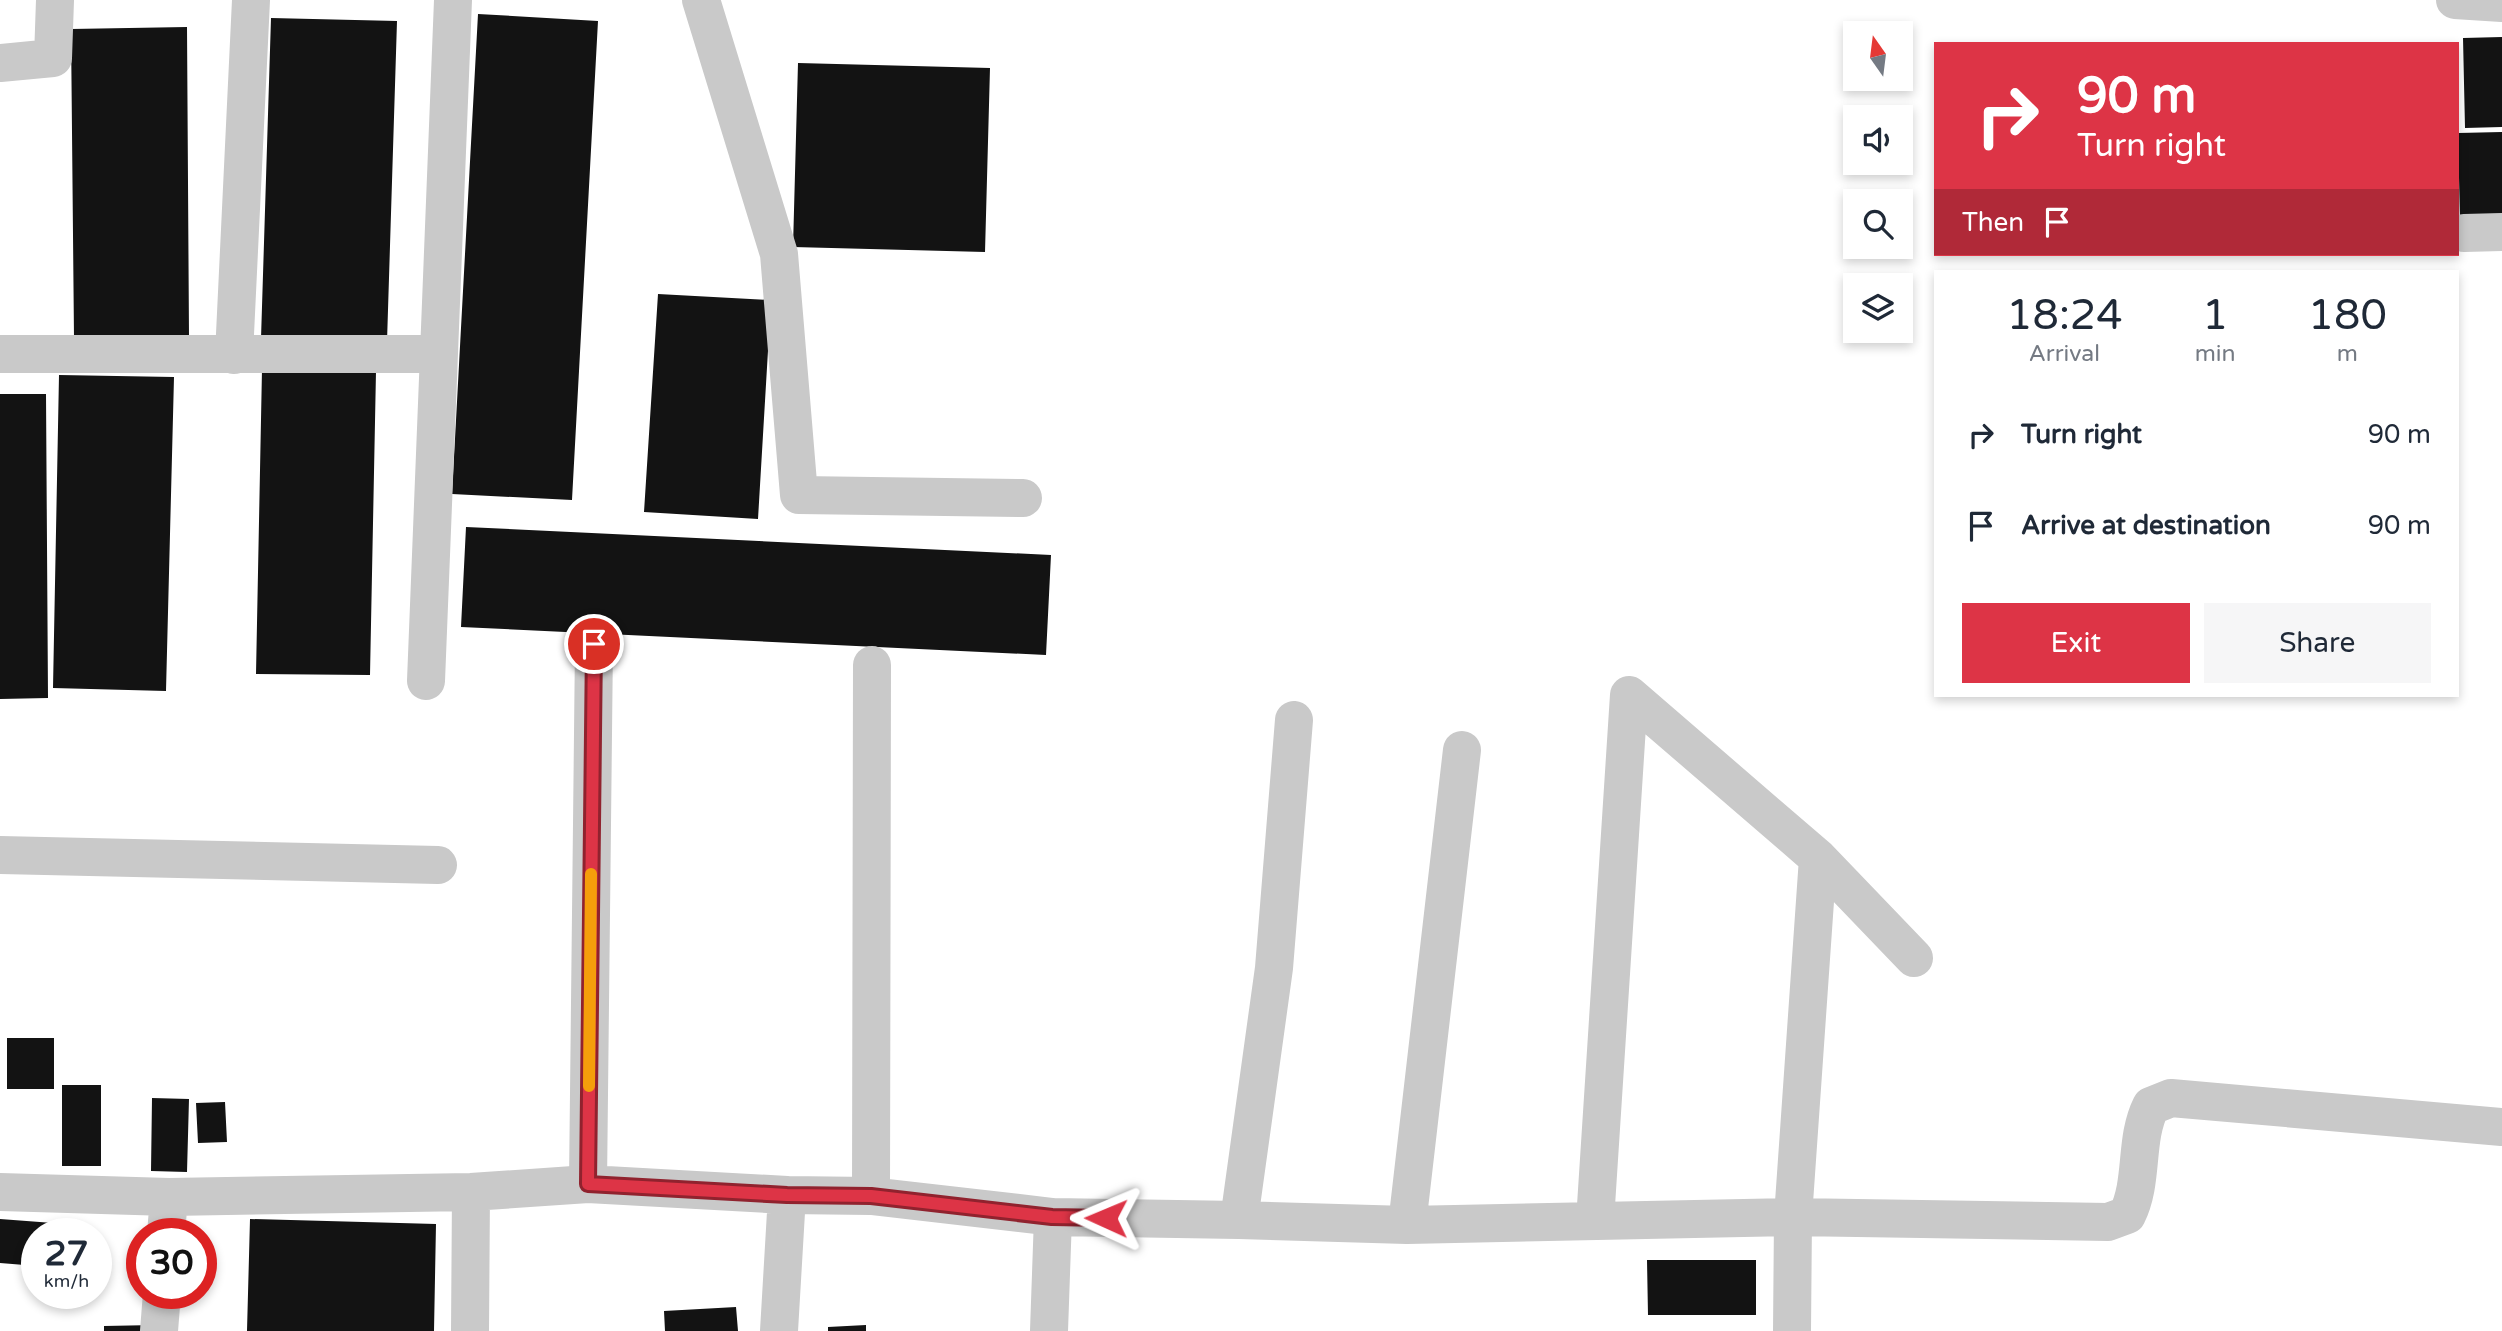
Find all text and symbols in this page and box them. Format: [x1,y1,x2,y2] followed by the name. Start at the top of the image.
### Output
[1843,21,1913,91] north arrow
[1843,21,1913,343] map controls
[2077,67,2196,126] text: 90 m
[1962,70,2053,161] icon: right
[1843,105,1913,175] button: sound
[2077,127,2226,165] text: Turn right
[1843,189,1913,259] button: search
[2038,203,2076,241] icon: arrive
[1962,207,2024,238] text: Then
[1843,273,1913,343] button: layers
[2006,290,2123,341] text: 18:24
[2202,290,2228,341] text: 1
[2308,290,2387,341] text: 180
[2029,340,2100,368] text: Arrival
[2195,340,2236,368] text: min
[2337,340,2358,368] text: m
[1962,416,2000,454] icon: right
[2021,419,2142,450] text: Turn right
[2368,419,2431,450] text: 90 m
[1962,507,2000,545] icon: arrive
[2021,510,2271,541] text: Arrive at destination
[2368,510,2431,541] text: 90 m
[1962,603,2190,683] button: Exit
[2204,603,2431,683] button: Share
[564,614,624,674] pin
[575,625,613,663] icon: arrive
[1069,1181,1143,1255] position arrow
[126,1218,217,1309] speed limit sign: 30
[45,1233,88,1275] text: 27
[44,1270,89,1292] text: km/h

